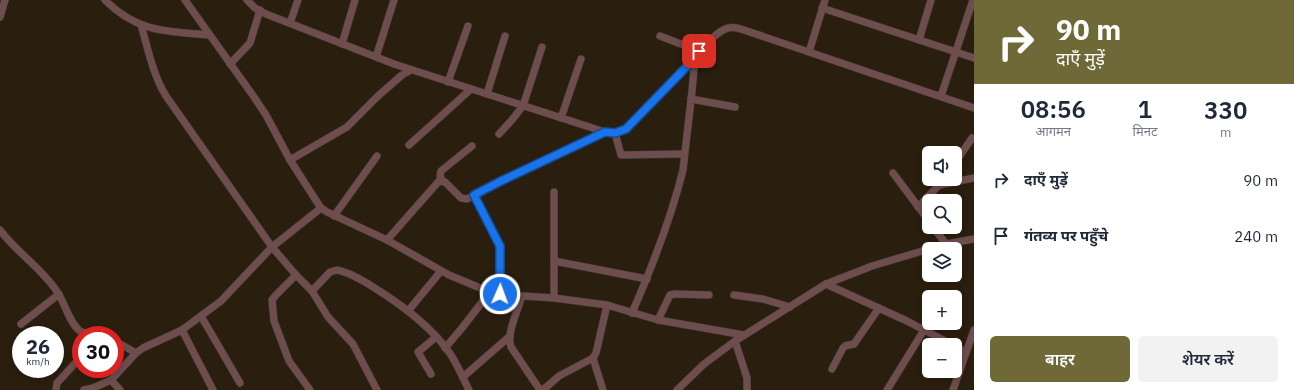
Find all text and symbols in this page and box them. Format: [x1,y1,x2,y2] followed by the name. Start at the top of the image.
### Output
[1056,11,1121,48] text: 90 m
[990,16,1042,68] icon: right
[682,34,716,68] pin
[688,40,710,62] icon: arrive
[1056,47,1105,70] text: दाएँ मुड़ें
[1021,93,1086,125] text: 08:56
[1138,93,1152,125] text: 1
[1204,94,1247,126] text: 330
[1035,123,1071,140] text: आगमन
[1133,123,1157,140] text: मिनट
[1220,124,1231,141] text: m
[922,146,962,378] map controls
[922,146,962,186] button: sound
[990,169,1012,191] icon: right
[1024,170,1068,189] text: दाएँ मुड़ें
[1243,171,1278,190] text: 90 m
[922,194,962,234] button: search
[990,225,1012,247] icon: arrive
[1024,226,1108,245] text: गंतव्य पर पहुँचे
[1234,227,1278,246] text: 240 m
[922,242,962,282] button: layers
[479,273,521,315] position arrow
[922,290,962,330] button: +
[72,326,124,378] speed limit sign: 30
[26,333,50,360] text: 26
[990,336,1130,382] button: बाहर
[1138,336,1278,382] button: शेयर करें
[922,338,962,378] button: −
[26,355,50,368] text: km/h

